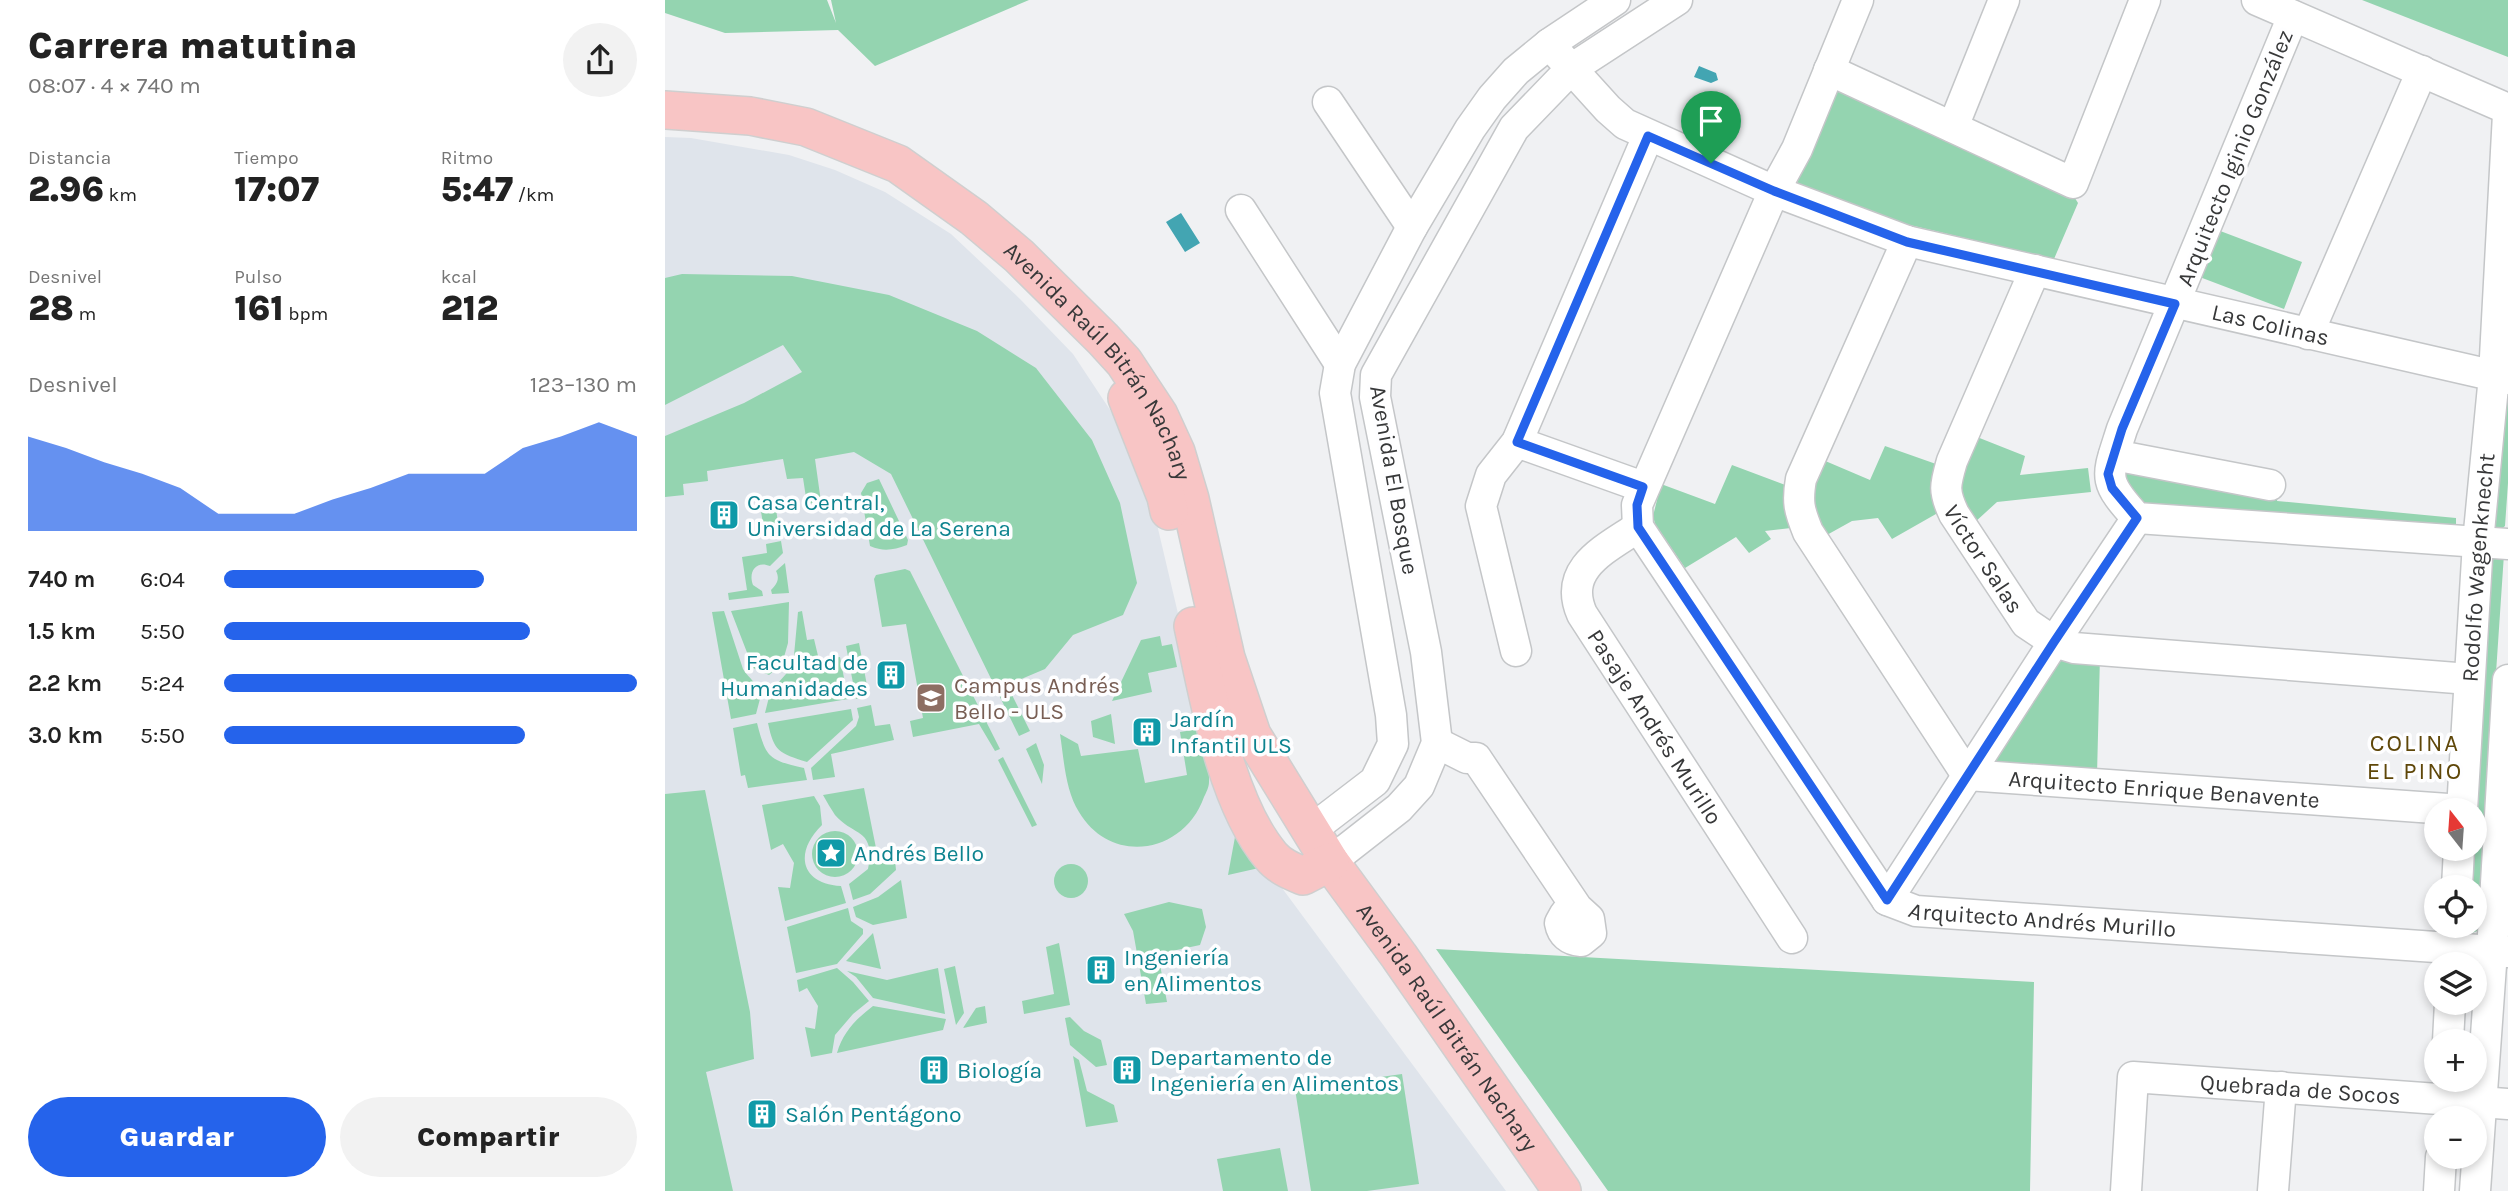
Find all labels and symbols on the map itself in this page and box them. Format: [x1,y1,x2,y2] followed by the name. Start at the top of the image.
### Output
[2171,26,2299,290] street label: Arquitecto Iginio González
[1681,91,1741,163] pin
[999,236,1197,484] street label: Avenida Raúl Bitrán Nachary
[2209,298,2332,351] street label: Las Colinas
[1364,383,1424,577] street label: Avenida El Bosque
[2456,451,2500,683] street label: Rodolfo Wagenknecht
[747,489,1011,542] place label: Casa Central, Universidad de La Serena
[707,498,741,532] building icon: Casa Central, Universidad de La Serena
[1938,500,2029,618] street label: Víctor Salas
[1582,624,1728,829] street label: Pasaje Andrés Murillo
[720,649,868,702] place label: Facultad de Humanidades
[874,658,908,692] building icon: Facultad de Humanidades
[954,672,1120,725] place label: Campus Andrés Bello - ULS
[914,681,948,715] school or university icon: Campus Andrés Bello - ULS
[1170,706,1292,759] place label: Jardín Infantil ULS
[1130,715,1164,749] building icon: Jardín Infantil ULS
[2367,729,2463,785] district label: COLINA EL PINO
[2008,764,2321,813] street label: Arquitecto Enrique Benavente
[2424,798,2487,861] north arrow
[814,836,848,870] place icon: Andrés Bello
[854,840,984,867] place label: Andrés Bello
[1905,896,2177,942] street label: Arquitecto Andrés Murillo
[1351,897,1544,1157] street label: Avenida Raúl Bitrán Nachary
[1124,944,1262,997] place label: Ingeniería en Alimentos
[1084,953,1118,987] building icon: Ingeniería en Alimentos
[1150,1044,1399,1097] place label: Departamento de Ingeniería en Alimentos
[917,1053,951,1087] building icon: Biología
[1110,1053,1144,1087] building icon: Departamento de Ingeniería en Alimentos
[957,1057,1042,1084] place label: Biología
[2199,1068,2402,1110] street label: Quebrada de Socos
[745,1097,779,1131] building icon: Salón Pentágono
[785,1101,962,1128] place label: Salón Pentágono

